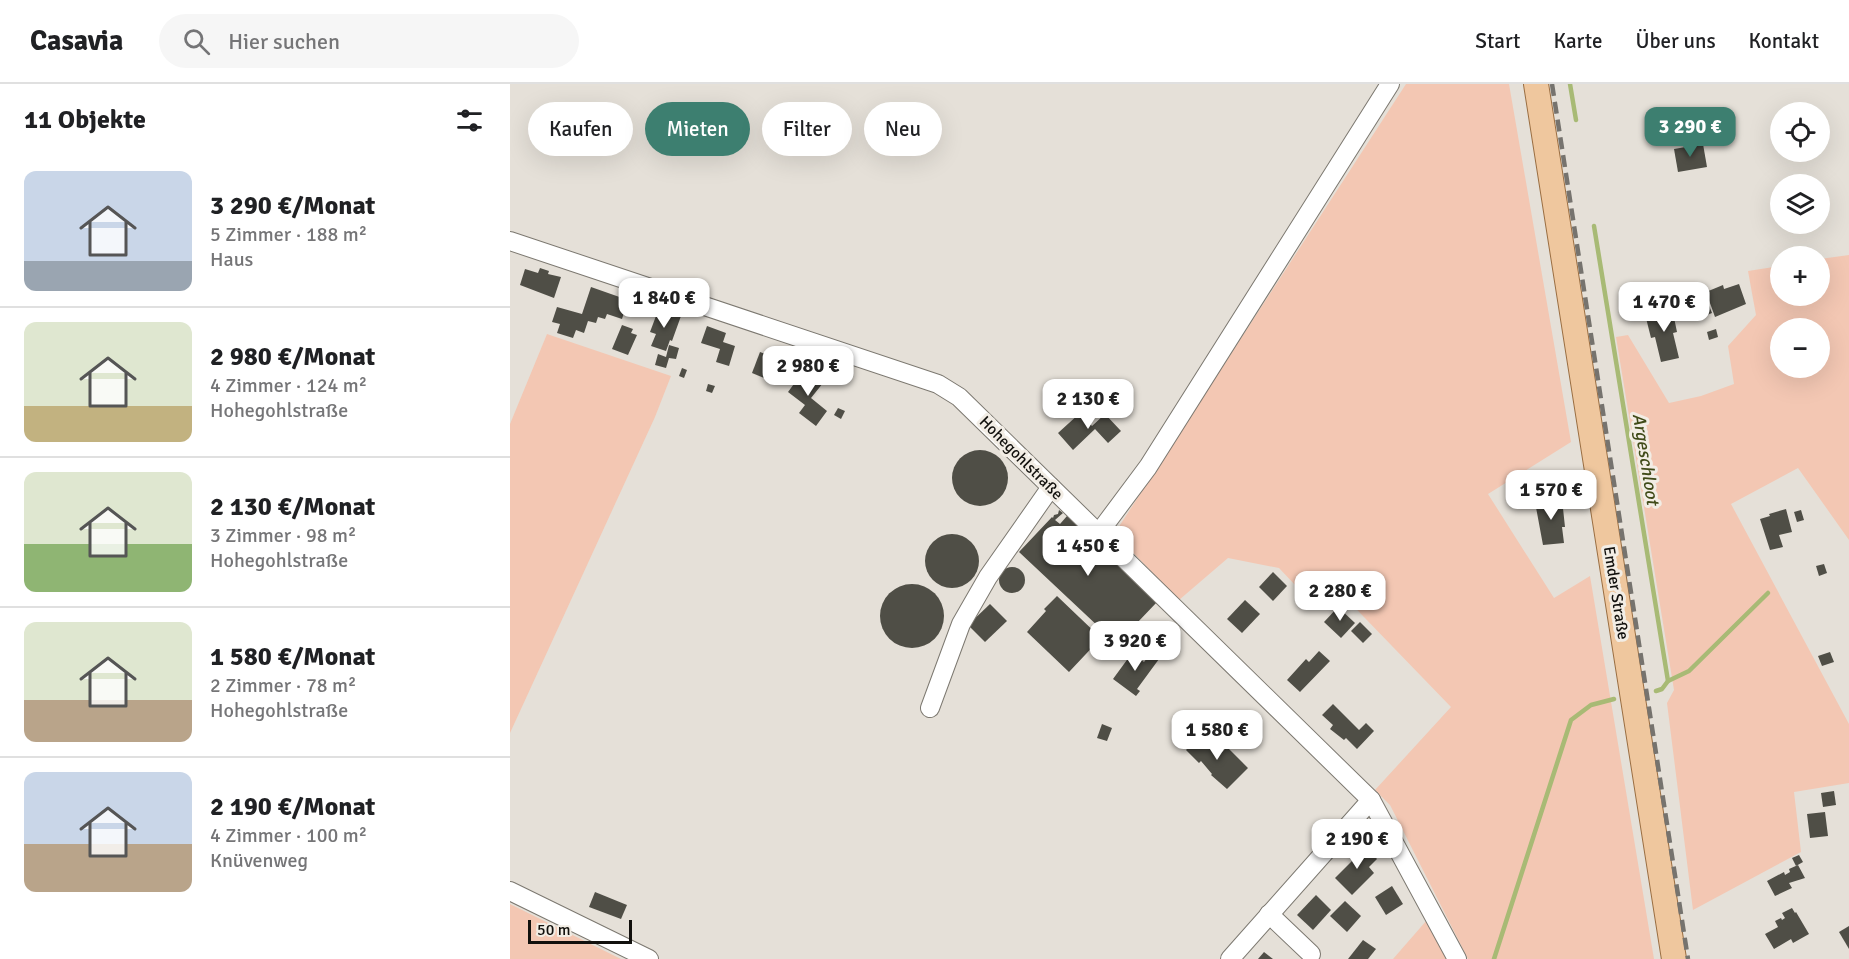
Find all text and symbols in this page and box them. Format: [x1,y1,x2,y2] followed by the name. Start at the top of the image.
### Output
[159,14,579,68] search box
[30,24,123,58] text: Casavia
[180,25,213,58] icon: search
[228,28,340,55] text: Hier suchen
[1475,28,1520,54] text: Start
[1553,28,1602,54] text: Karte
[1635,28,1716,54] text: Über uns
[1749,28,1819,54] text: Kontakt
[528,102,633,156] chip: Kaufen
[645,102,750,156] chip: Mieten
[762,102,852,156] chip: Filter
[864,102,942,156] chip: Neu
[1770,102,1830,378] map controls
[1770,102,1830,162] button: locate
[24,104,146,136] text: 11 Objekte
[453,104,486,137] icon: filters
[1635,107,1745,158] pin: 3 290 €
[1659,114,1721,139] text: 3 290 €
[1770,174,1830,234] button: layers
[210,190,375,222] text: 3 290 €/Monat
[72,195,144,267] icon: home
[210,222,367,247] text: 5 Zimmer · 188 m²
[1770,246,1830,306] button: +
[210,247,253,272] text: Haus
[609,278,719,329] pin: 1 840 €
[1609,282,1719,333] pin: 1 470 €
[633,285,695,310] text: 1 840 €
[1633,289,1695,314] text: 1 470 €
[1770,318,1830,378] button: −
[210,341,375,373] text: 2 980 €/Monat
[72,346,144,418] icon: home
[753,346,863,397] pin: 2 980 €
[777,353,839,378] text: 2 980 €
[210,373,367,398] text: 4 Zimmer · 124 m²
[1033,379,1143,430] pin: 2 130 €
[1057,386,1119,411] text: 2 130 €
[210,398,348,423] text: Hohegohlstraße
[975,412,1067,504] street label: Hohegohlstraße
[1628,412,1664,509] water label: Argeschloot
[1496,470,1606,521] pin: 1 570 €
[1520,477,1582,502] text: 1 570 €
[210,491,375,523] text: 2 130 €/Monat
[72,496,144,568] icon: home
[210,523,356,548] text: 3 Zimmer · 98 m²
[1033,526,1143,577] pin: 1 450 €
[1057,533,1119,558] text: 1 450 €
[1599,545,1633,641] street label: Emder Straße
[210,548,348,573] text: Hohegohlstraße
[1285,571,1395,622] pin: 2 280 €
[1309,578,1371,603] text: 2 280 €
[1080,621,1190,672] pin: 3 920 €
[1104,628,1166,653] text: 3 920 €
[210,641,375,673] text: 1 580 €/Monat
[72,646,144,718] icon: home
[210,673,356,698] text: 2 Zimmer · 78 m²
[210,698,348,723] text: Hohegohlstraße
[1162,710,1272,761] pin: 1 580 €
[1186,717,1248,742] text: 1 580 €
[210,791,375,823] text: 2 190 €/Monat
[72,796,144,868] icon: home
[1302,819,1412,870] pin: 2 190 €
[210,823,367,848] text: 4 Zimmer · 100 m²
[1326,826,1388,851] text: 2 190 €
[210,848,308,873] text: Knüvenweg
[528,917,632,944] scale bar
[537,920,571,940] text: 50 m

